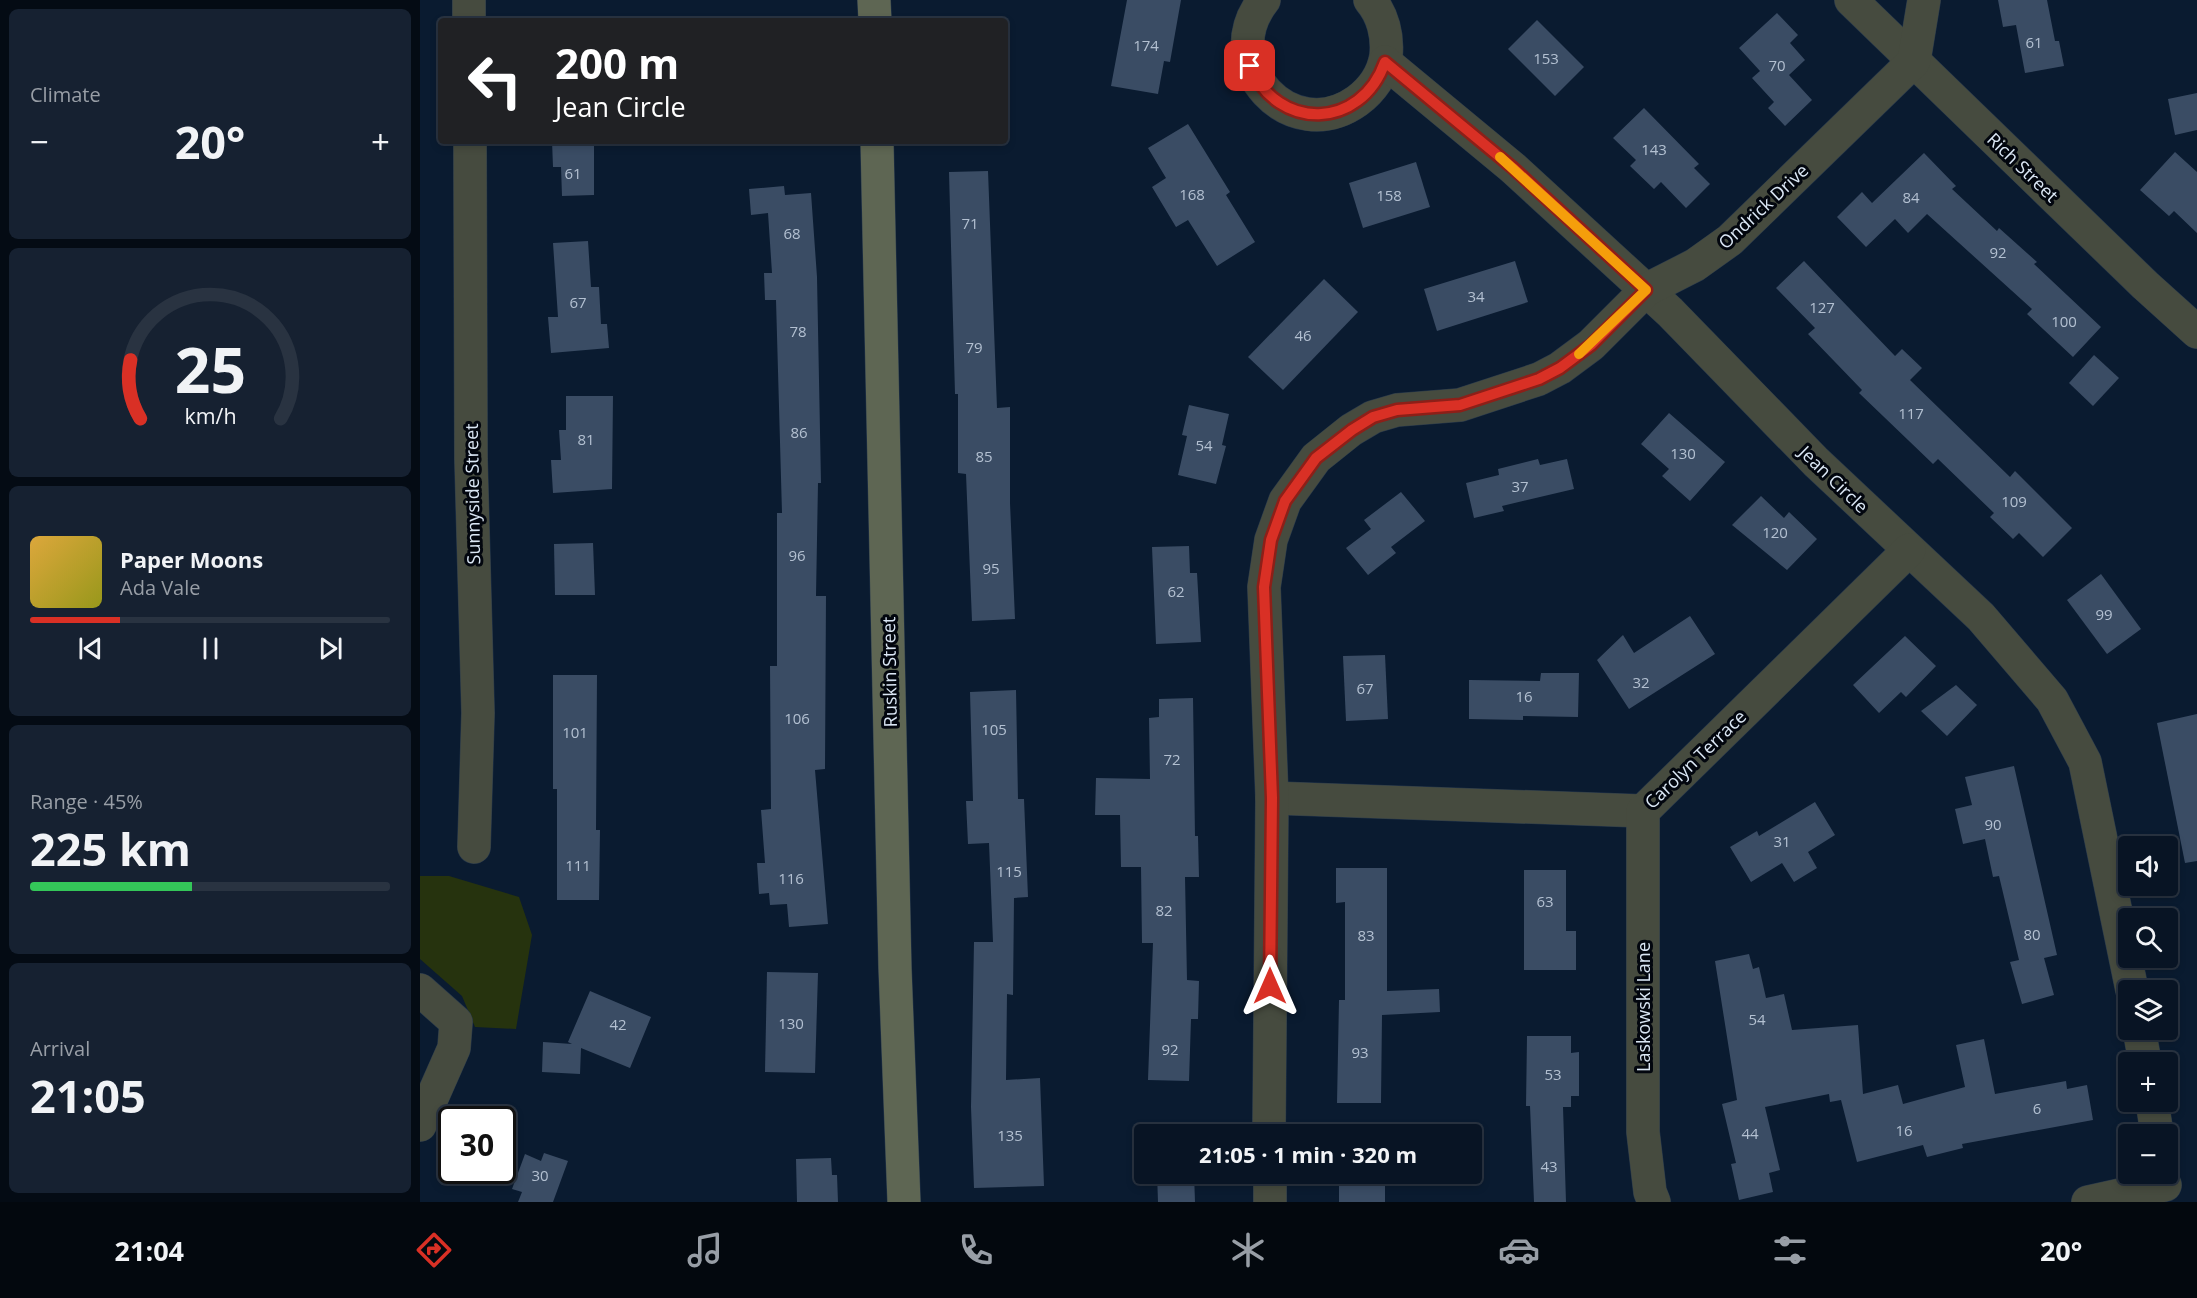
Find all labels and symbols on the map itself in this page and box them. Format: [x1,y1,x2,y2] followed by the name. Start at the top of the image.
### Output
[2025,32,2043,52] house number: 61
[1133,35,1159,55] house number: 174
[1224,40,1275,91] pin
[1533,48,1559,68] house number: 153
[1768,55,1786,75] house number: 70
[1982,127,2064,207] street label: Rich Street
[1641,139,1667,159] house number: 143
[1713,158,1813,254] street label: Ondrick Drive
[564,163,582,183] house number: 61
[1179,184,1205,204] house number: 168
[1376,185,1402,205] house number: 158
[1902,187,1920,207] house number: 84
[961,213,979,233] house number: 71
[783,223,801,243] house number: 68
[1989,242,2007,262] house number: 92
[1467,286,1485,306] house number: 34
[569,292,587,312] house number: 67
[1809,297,1835,317] house number: 127
[2051,311,2077,331] house number: 100
[789,321,807,341] house number: 78
[1294,325,1312,345] house number: 46
[965,337,983,357] house number: 79
[1898,403,1924,423] house number: 117
[790,422,808,442] house number: 86
[459,423,485,565] street label: Sunnyside Street
[577,429,595,449] house number: 81
[1195,435,1213,455] house number: 54
[1793,439,1874,518] street label: Jean Circle
[1670,443,1696,463] house number: 130
[975,446,993,466] house number: 85
[1511,476,1529,496] house number: 37
[2001,491,2027,511] house number: 109
[1762,522,1788,542] house number: 120
[788,545,806,565] house number: 96
[982,558,1000,578] house number: 95
[1167,581,1185,601] house number: 62
[2095,604,2113,624] house number: 99
[876,616,902,728] street label: Ruskin Street
[1632,672,1650,692] house number: 32
[1356,678,1374,698] house number: 67
[1515,686,1533,706] house number: 16
[1639,704,1751,814] street label: Carolyn Terrace
[784,708,810,728] house number: 106
[981,719,1007,739] house number: 105
[562,722,588,742] house number: 101
[1163,749,1181,769] house number: 72
[1984,814,2002,834] house number: 90
[1773,831,1791,851] house number: 31
[565,855,591,875] house number: 111
[996,861,1022,881] house number: 115
[778,868,804,888] house number: 116
[1536,891,1554,911] house number: 63
[1155,900,1173,920] house number: 82
[2023,924,2041,944] house number: 80
[1357,925,1375,945] house number: 83
[1631,942,1655,1072] street label: Laskowski Lane
[1238,954,1302,1018] position arrow
[1748,1009,1766,1029] house number: 54
[778,1013,804,1033] house number: 130
[609,1014,627,1034] house number: 42
[1161,1039,1179,1059] house number: 92
[1351,1042,1369,1062] house number: 93
[1544,1064,1562,1084] house number: 53
[2033,1098,2041,1118] house number: 6
[438,1106,516,1184] speed limit sign: 30
[1895,1120,1913,1140] house number: 16
[1741,1123,1759,1143] house number: 44
[997,1125,1023,1145] house number: 135
[1540,1156,1558,1176] house number: 43
[531,1165,549,1185] house number: 30

